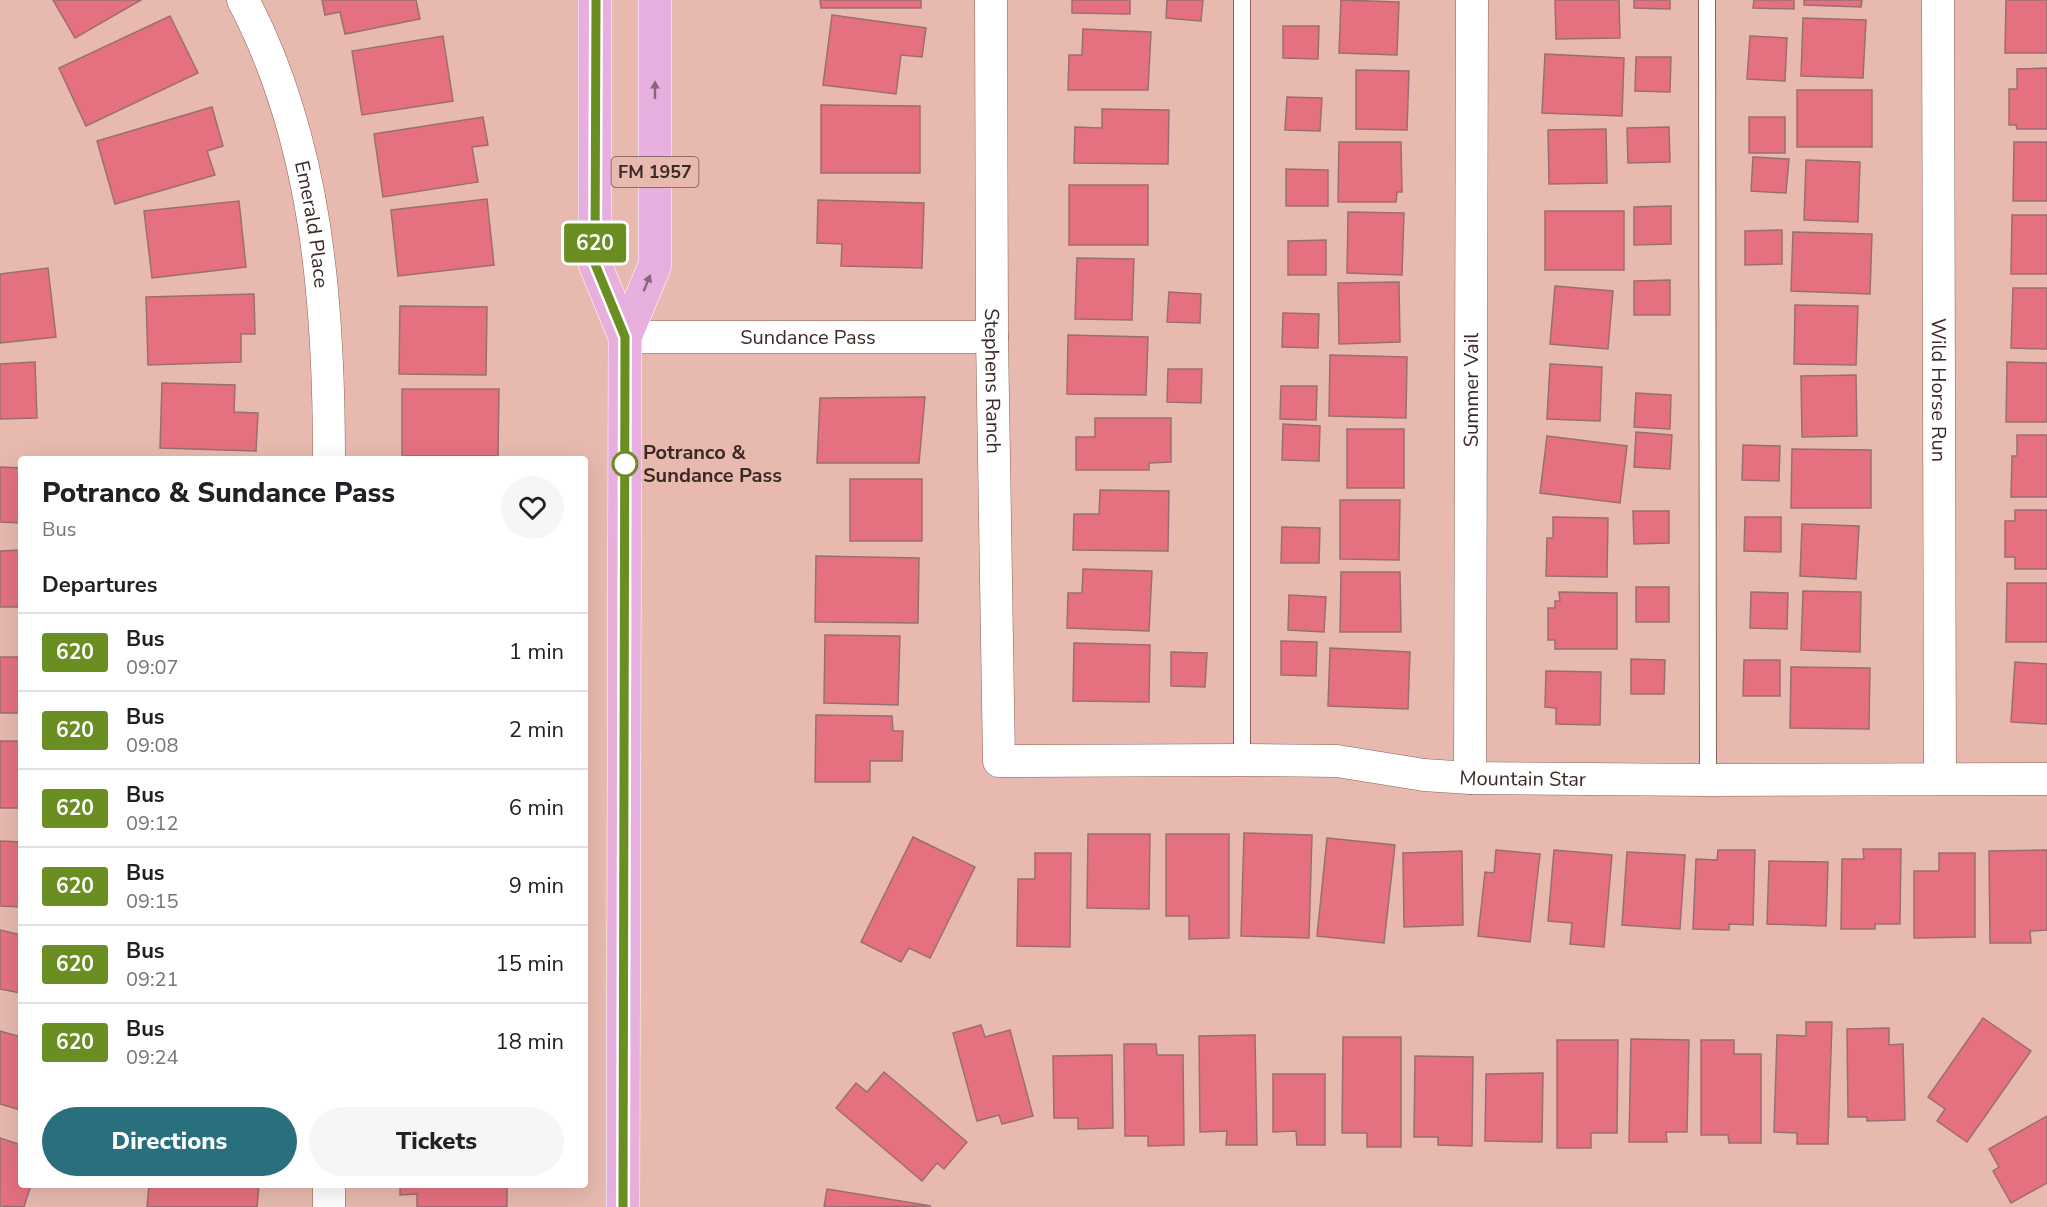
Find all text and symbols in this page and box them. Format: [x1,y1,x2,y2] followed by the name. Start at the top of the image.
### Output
[650,80,660,99] one-way arrow
[612,157,698,187] road number: FM 1957
[288,158,335,289] street label: Emerald Place
[560,224,630,262] line badge: 620
[576,229,614,257] text: 620
[643,274,652,292] one-way arrow
[978,308,1007,454] street label: Stephens Ranch
[1925,318,1952,462] street label: Wild Horse Run
[740,324,876,351] street label: Sundance Pass
[1458,333,1485,447] street label: Summer Vail
[643,439,782,489] place label: Potranco & Sundance Pass
[612,451,638,477] marker: Potranco & Sundance Pass
[42,474,395,512] text: Potranco & Sundance Pass
[501,476,564,539] button: heart
[42,516,76,543] text: Bus
[42,570,157,600] text: Departures
[126,624,165,654] text: Bus
[509,637,564,667] text: 1 min
[56,638,94,666] text: 620
[126,654,179,681] text: 09:07
[126,702,165,732] text: Bus
[509,715,564,745] text: 2 min
[56,716,94,744] text: 620
[126,732,179,759] text: 09:08
[1458,764,1586,793] street label: Mountain Star
[126,780,165,810] text: Bus
[509,793,564,823] text: 6 min
[56,794,94,822] text: 620
[126,810,179,837] text: 09:12
[126,858,165,888] text: Bus
[509,871,564,901] text: 9 min
[56,872,94,900] text: 620
[126,888,179,915] text: 09:15
[126,936,165,966] text: Bus
[496,949,564,979] text: 15 min
[56,950,94,978] text: 620
[126,966,179,993] text: 09:21
[126,1014,165,1044] text: Bus
[496,1027,564,1057] text: 18 min
[56,1028,94,1056] text: 620
[126,1044,179,1071] text: 09:24
[42,1107,297,1176] button: Directions
[309,1107,564,1176] button: Tickets

